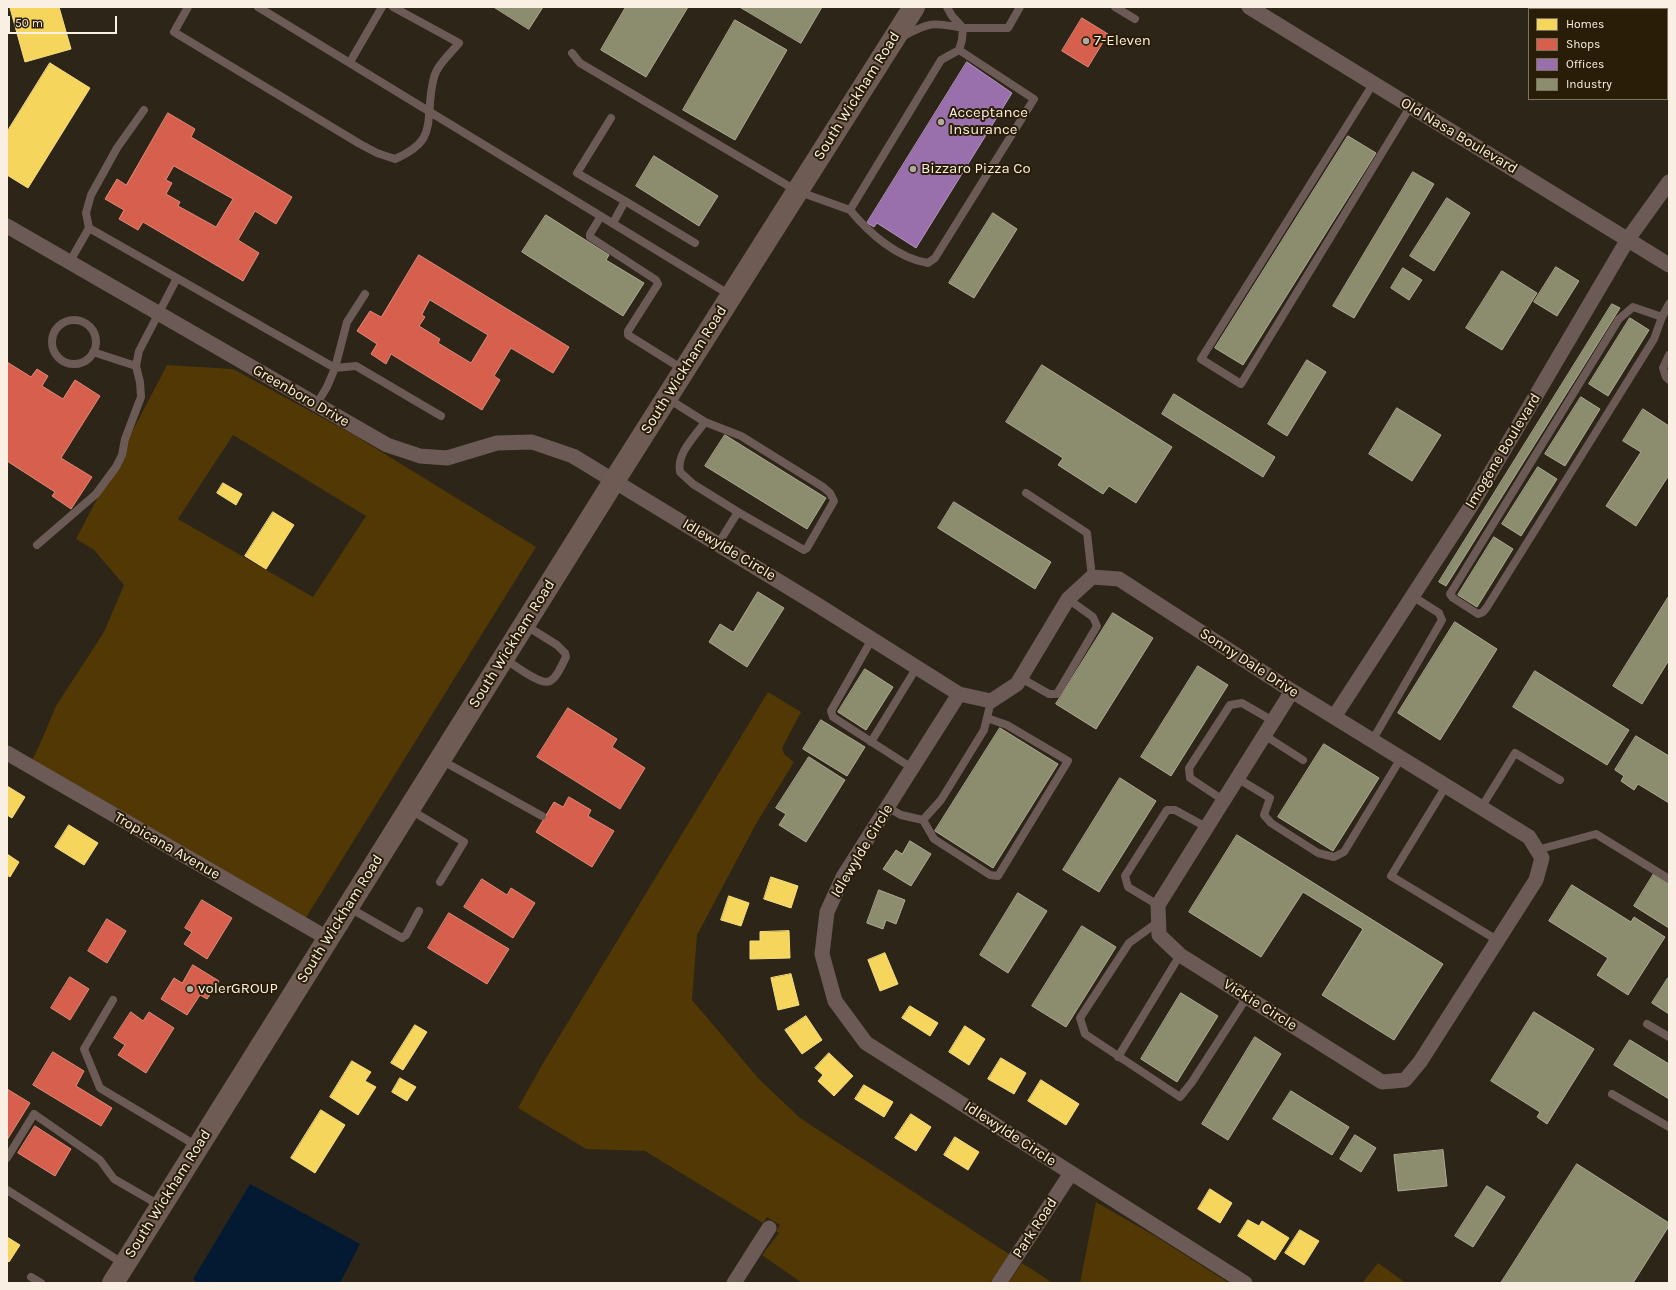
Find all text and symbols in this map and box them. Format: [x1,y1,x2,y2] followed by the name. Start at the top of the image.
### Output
[10,8,119,34] scale bar
[1528,8,1668,100] legend
[15,16,43,30] text: 50 m
[1566,17,1604,31] text: Homes
[810,28,904,164] street label: South Wickham Road
[1094,32,1151,50] place label: 7-Eleven
[1081,36,1091,46] marker: 7-Eleven
[1566,37,1600,51] text: Shops
[1566,57,1604,71] text: Offices
[1566,77,1612,91] text: Industry
[1397,94,1521,178] street label: Old Nasa Boulevard
[949,104,1028,139] place label: Acceptance Insurance
[936,117,946,127] marker: Acceptance Insurance
[921,160,1031,178] place label: Bizzaro Pizza Co
[908,164,918,174] marker: Bizzaro Pizza Co
[637,302,731,438] street label: South Wickham Road
[249,361,353,431] street label: Greenboro Drive
[1461,390,1545,512] street label: Imogene Boulevard
[679,515,779,585] street label: Idlewylde Circle
[465,576,559,712] street label: South Wickham Road
[1196,624,1302,702] street label: Sonny Dale Drive
[827,801,897,901] street label: Idlewylde Circle
[111,808,223,884] street label: Tropicana Avenue
[293,851,387,987] street label: South Wickham Road
[1220,975,1300,1035] street label: Vickie Circle
[198,980,278,998] place label: volerGROUP
[185,984,195,994] marker: volerGROUP
[961,1098,1059,1170] street label: Idlewylde Circle
[121,1126,215,1262] street label: South Wickham Road
[1009,1194,1061,1262] street label: Park Road

